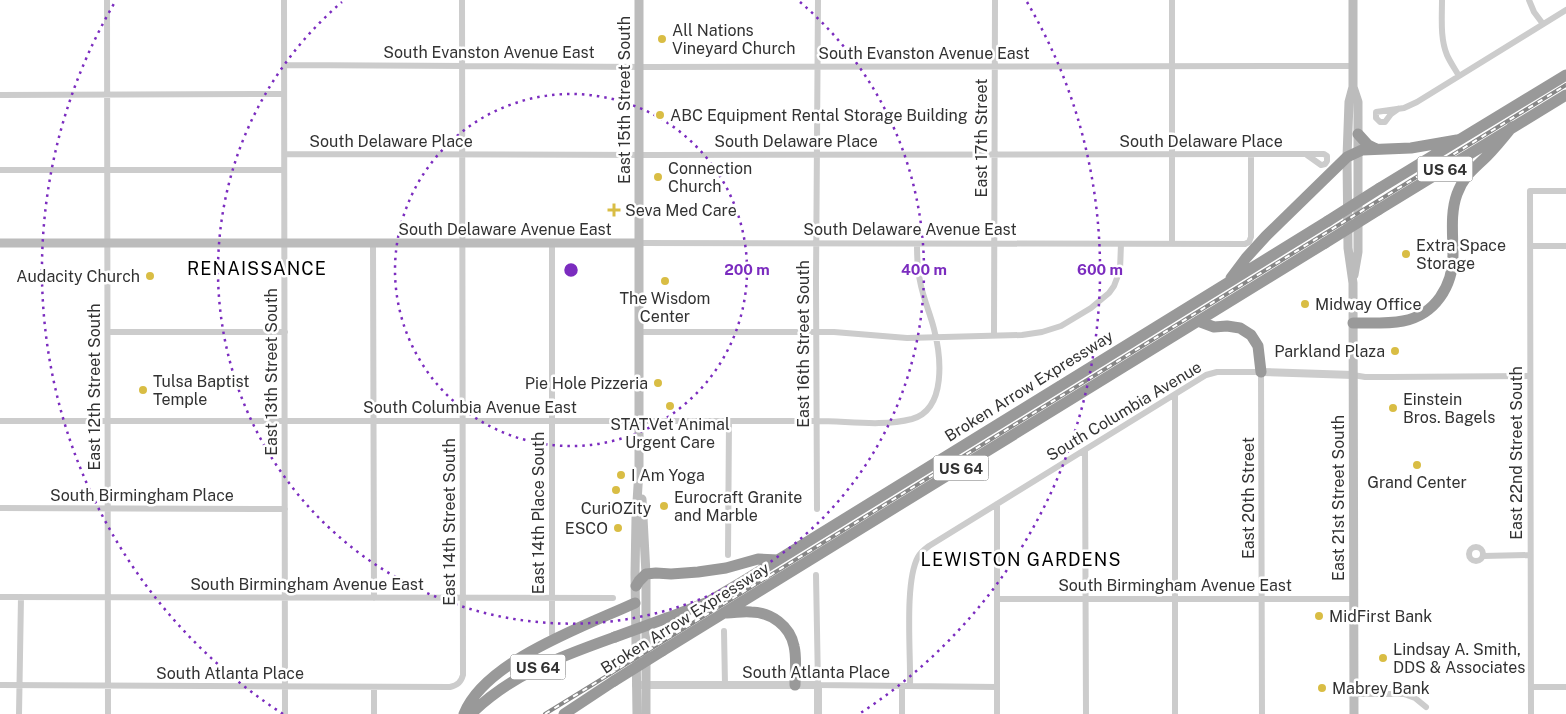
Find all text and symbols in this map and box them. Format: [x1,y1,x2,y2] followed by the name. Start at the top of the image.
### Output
[615,16,634,184] street label: East 15th Street South
[672,21,795,58] place label: All Nations Vineyard Church
[656,33,668,45] marker: All Nations Vineyard Church
[383,43,595,62] street label: South Evanston Avenue East
[818,44,1030,63] street label: South Evanston Avenue East
[972,79,991,197] street label: East 17th Street
[670,106,968,125] place label: ABC Equipment Rental Storage Building
[654,109,666,121] marker: ABC Equipment Rental Storage Building
[309,132,473,151] street label: South Delaware Place
[714,132,878,151] street label: South Delaware Place
[1119,132,1283,151] street label: South Delaware Place
[1418,156,1472,182] road number: US 64
[668,159,752,196] place label: Connection Church
[652,171,664,183] marker: Connection Church
[625,201,737,220] place label: Seva Med Care
[607,203,621,217] marker: Seva Med Care
[398,220,612,239] street label: South Delaware Avenue East
[803,220,1017,239] street label: South Delaware Avenue East
[1416,236,1506,273] place label: Extra Space Storage
[1400,248,1412,260] marker: Extra Space Storage
[187,258,327,279] district label: RENAISSANCE
[794,260,813,428] street label: East 16th Street South
[562,261,580,279] centre of rings
[724,261,770,278] text: 200 m
[901,261,947,278] text: 400 m
[1077,261,1123,278] text: 600 m
[16,267,140,286] place label: Audacity Church
[144,270,156,282] marker: Audacity Church
[659,275,671,287] marker: The Wisdom Center
[262,288,281,456] street label: East 13th Street South
[620,289,710,326] place label: The Wisdom Center
[1315,295,1422,314] place label: Midway Office
[1299,298,1311,310] marker: Midway Office
[85,303,104,471] street label: East 12th Street South
[941,326,1117,446] street label: Broken Arrow Expressway
[1274,342,1385,361] place label: Parkland Plaza
[1389,345,1401,357] marker: Parkland Plaza
[1043,357,1205,465] street label: South Columbia Avenue
[1507,366,1526,540] street label: East 22nd Street South
[153,372,250,409] place label: Tulsa Baptist Temple
[525,374,648,393] place label: Pie Hole Pizzeria
[652,377,664,389] marker: Pie Hole Pizzeria
[137,384,149,396] marker: Tulsa Baptist Temple
[1403,390,1495,427] place label: Einstein Bros. Bagels
[363,398,577,417] street label: South Columbia Avenue East
[664,400,676,412] marker: STATVet Animal Urgent Care
[1387,402,1399,414] marker: Einstein Bros. Bagels
[610,415,730,452] place label: STATVet Animal Urgent Care
[1329,415,1348,581] street label: East 21st Street South
[529,432,548,594] street label: East 14th Place South
[1239,437,1258,559] street label: East 20th Street
[440,438,459,606] street label: East 14th Street South
[934,456,988,480] road number: US 64
[1411,459,1423,471] marker: Grand Center
[631,466,705,485] place label: I Am Yoga
[615,469,627,481] marker: I Am Yoga
[1367,473,1467,492] place label: Grand Center
[610,484,622,496] marker: CuriOZity
[50,486,234,505] street label: South Birmingham Place
[674,488,802,525] place label: Eurocraft Granite and Marble
[581,499,652,518] place label: CuriOZity
[658,500,670,512] marker: Eurocraft Granite and Marble
[565,519,608,538] place label: ESCO
[612,522,624,534] marker: ESCO
[921,549,1122,570] district label: LEWISTON GARDENS
[597,558,773,678] street label: Broken Arrow Expressway
[190,575,424,594] street label: South Birmingham Avenue East
[1058,576,1292,595] street label: South Birmingham Avenue East
[1329,607,1432,626] place label: MidFirst Bank
[1313,610,1325,622] marker: MidFirst Bank
[1393,640,1525,677] place label: Lindsay A. Smith, DDS & Associates
[1377,652,1389,664] marker: Lindsay A. Smith, DDS & Associates
[510,654,566,680] road number: US 64
[742,663,890,682] street label: South Atlanta Place
[156,664,304,683] street label: South Atlanta Place
[1332,679,1430,698] place label: Mabrey Bank
[1316,682,1328,694] marker: Mabrey Bank

